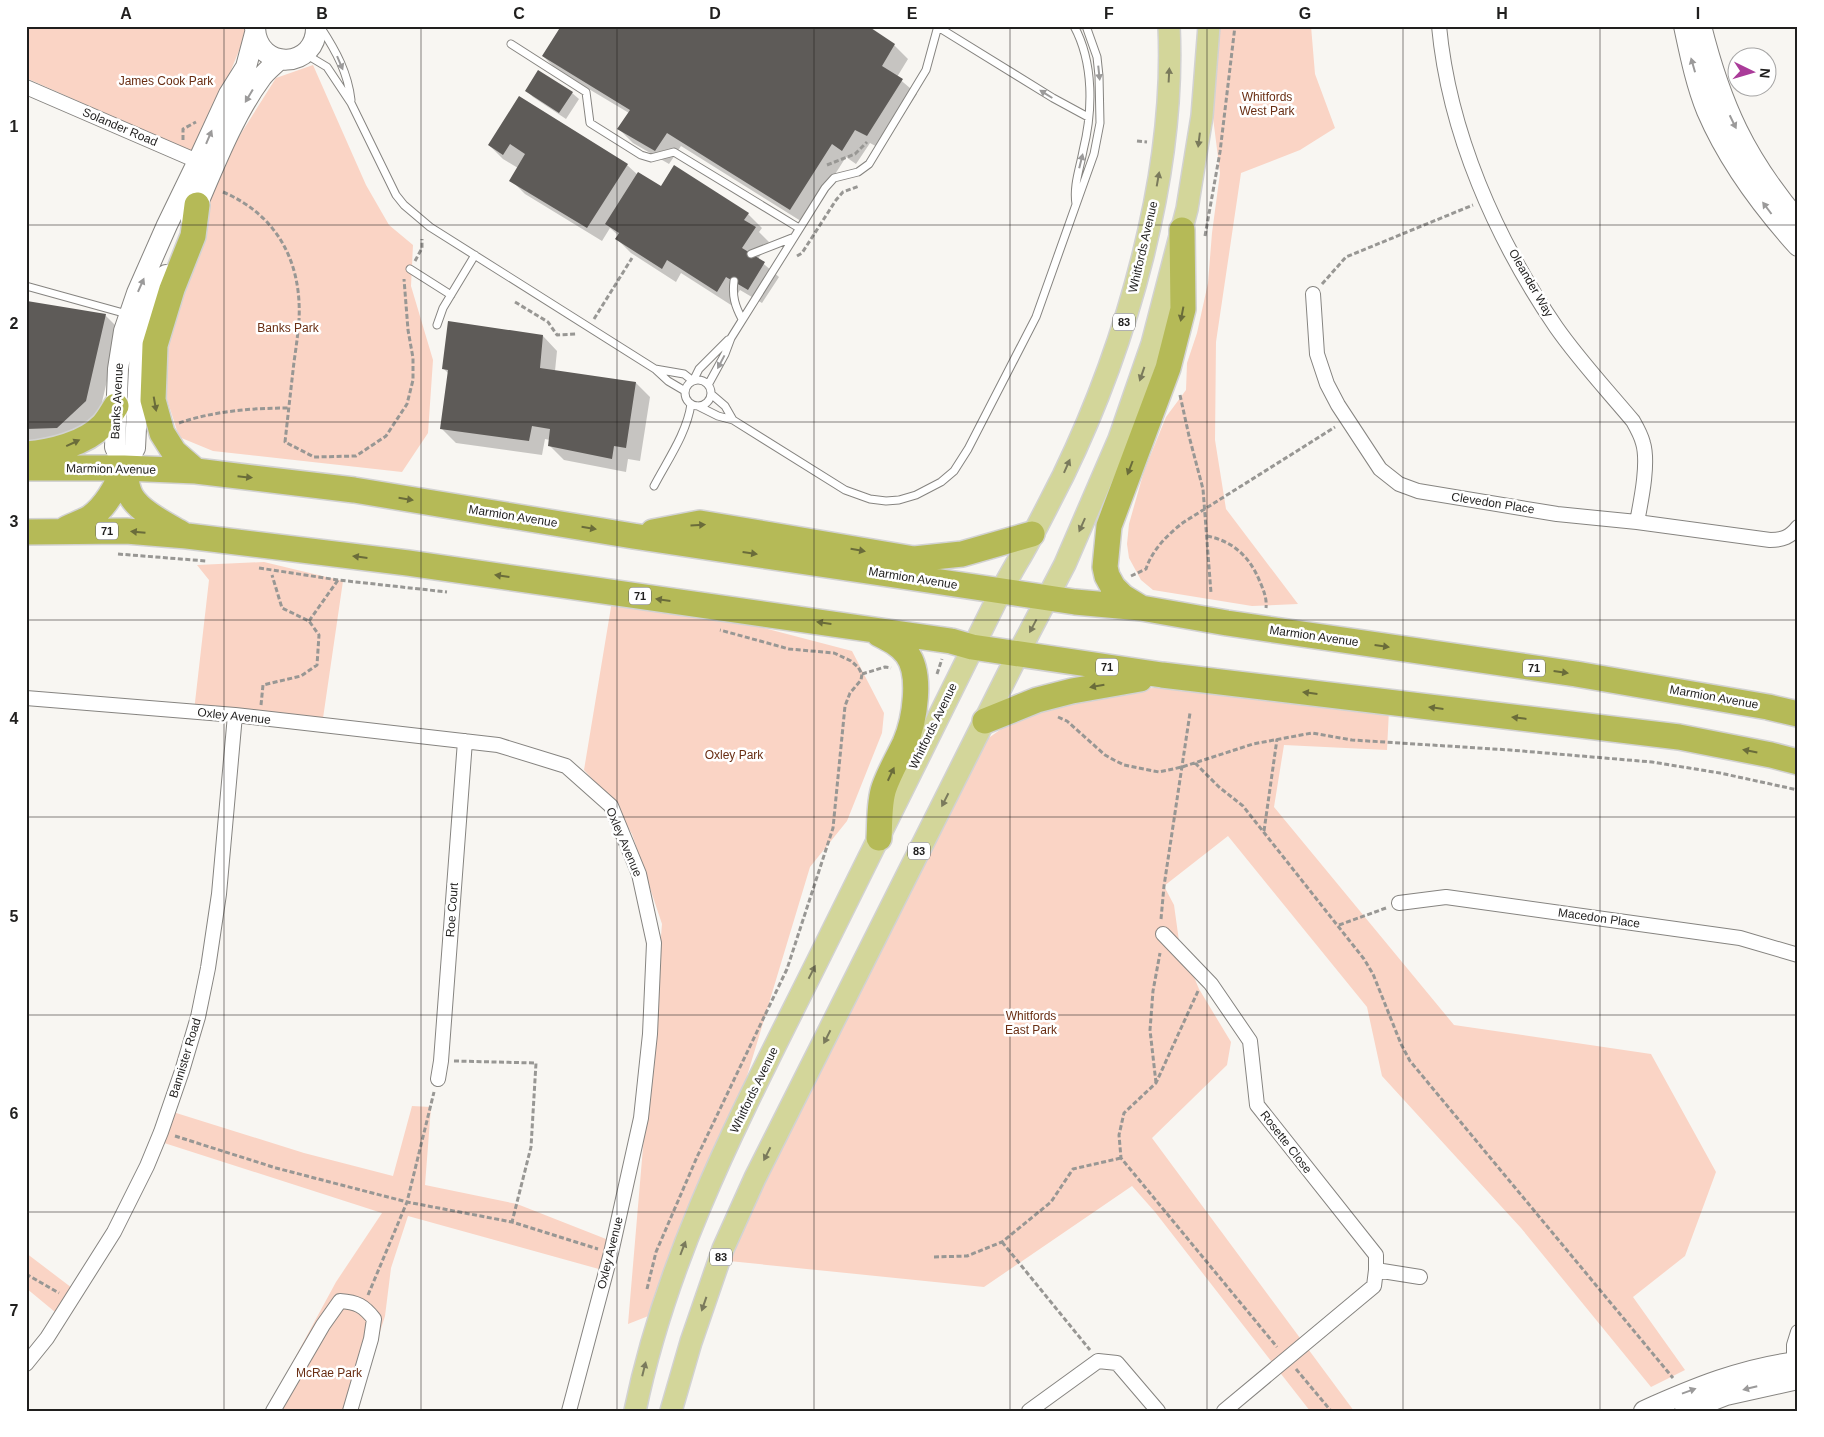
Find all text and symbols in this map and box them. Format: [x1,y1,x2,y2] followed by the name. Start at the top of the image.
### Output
[120,5,132,22] text: A
[316,5,328,22] text: B
[513,5,525,22] text: C
[709,5,721,22] text: D
[907,5,918,22] text: E
[1104,5,1114,22] text: F
[1299,5,1311,22] text: G
[1496,5,1508,22] text: H
[1696,5,1700,22] text: I
[1726,48,1776,98] north arrow
[337,56,345,70] one-way arrow
[1688,58,1696,73] one-way arrow
[1095,65,1103,81] one-way arrow
[1166,66,1174,82] one-way arrow
[1757,67,1773,79] text: N
[119,74,214,88] park label: James Cook Park
[1039,89,1052,98] one-way arrow
[245,90,254,103] one-way arrow
[1239,90,1296,118] park label: Whitfords West Park
[80,105,160,149] street label: Solander Road
[1729,115,1737,129] one-way arrow
[10,118,19,135] text: 1
[205,130,213,144] one-way arrow
[1195,132,1203,148] one-way arrow
[1077,153,1085,168] one-way arrow
[1155,171,1163,187] one-way arrow
[1126,199,1160,294] street label: Whitfords Avenue
[1762,201,1772,215] one-way arrow
[1506,246,1556,320] street label: Oleander Way
[137,278,145,292] one-way arrow
[1177,306,1185,322] one-way arrow
[1113,314,1135,331] road number: 83
[10,315,19,332] text: 2
[257,321,320,335] park label: Banks Park
[717,355,725,369] one-way arrow
[108,362,126,440] street label: Banks Avenue
[1138,367,1146,382] one-way arrow
[151,397,159,413] one-way arrow
[66,438,80,446] one-way arrow
[1063,459,1071,473] one-way arrow
[66,461,156,477] street label: Marmion Avenue
[1126,461,1134,475] one-way arrow
[237,473,253,481] one-way arrow
[1450,490,1536,517] street label: Clevedon Place
[398,495,414,503] one-way arrow
[468,502,559,530] street label: Marmion Avenue
[10,513,19,530] text: 3
[1078,518,1086,532] one-way arrow
[690,520,706,528] one-way arrow
[96,522,118,540] road number: 71
[581,525,597,533] one-way arrow
[130,528,146,536] one-way arrow
[851,546,867,554] one-way arrow
[743,549,759,557] one-way arrow
[351,553,367,561] one-way arrow
[868,564,959,592] street label: Marmion Avenue
[494,572,510,580] one-way arrow
[629,588,651,604] road number: 71
[655,595,671,603] one-way arrow
[816,618,832,626] one-way arrow
[1029,619,1037,633] one-way arrow
[1269,623,1360,649] street label: Marmion Avenue
[1375,642,1391,650] one-way arrow
[1096,659,1118,676] road number: 71
[1523,660,1545,676] road number: 71
[1553,668,1569,676] one-way arrow
[906,680,960,771] street label: Whitfords Avenue
[1669,682,1760,712] street label: Marmion Avenue
[1089,683,1105,691] one-way arrow
[1301,689,1317,697] one-way arrow
[1427,704,1443,712] one-way arrow
[197,705,272,727] street label: Oxley Avenue
[10,710,19,727] text: 4
[1510,714,1526,722] one-way arrow
[1742,746,1758,754] one-way arrow
[705,748,764,762] park label: Oxley Park
[887,767,895,781] one-way arrow
[941,793,949,807] one-way arrow
[603,805,645,879] street label: Oxley Avenue
[908,842,930,859] road number: 83
[443,882,461,938] street label: Roe Court
[1557,905,1641,931] street label: Macedon Place
[10,908,19,925] text: 5
[808,965,816,979] one-way arrow
[1005,1009,1058,1037] park label: Whitfords East Park
[166,1016,204,1100] street label: Bannister Road
[822,1029,831,1044] one-way arrow
[727,1044,781,1135] street label: Whitfords Avenue
[10,1105,19,1122] text: 6
[1257,1108,1315,1176] street label: Rosette Close
[763,1147,771,1162] one-way arrow
[594,1215,626,1291] street label: Oxley Avenue
[680,1241,687,1256] one-way arrow
[710,1248,732,1266] road number: 83
[700,1297,708,1312] one-way arrow
[10,1302,19,1319] text: 7
[641,1361,649,1376] one-way arrow
[296,1366,363,1380] park label: McRae Park
[1742,1384,1757,1392] one-way arrow
[1681,1387,1696,1394] one-way arrow

